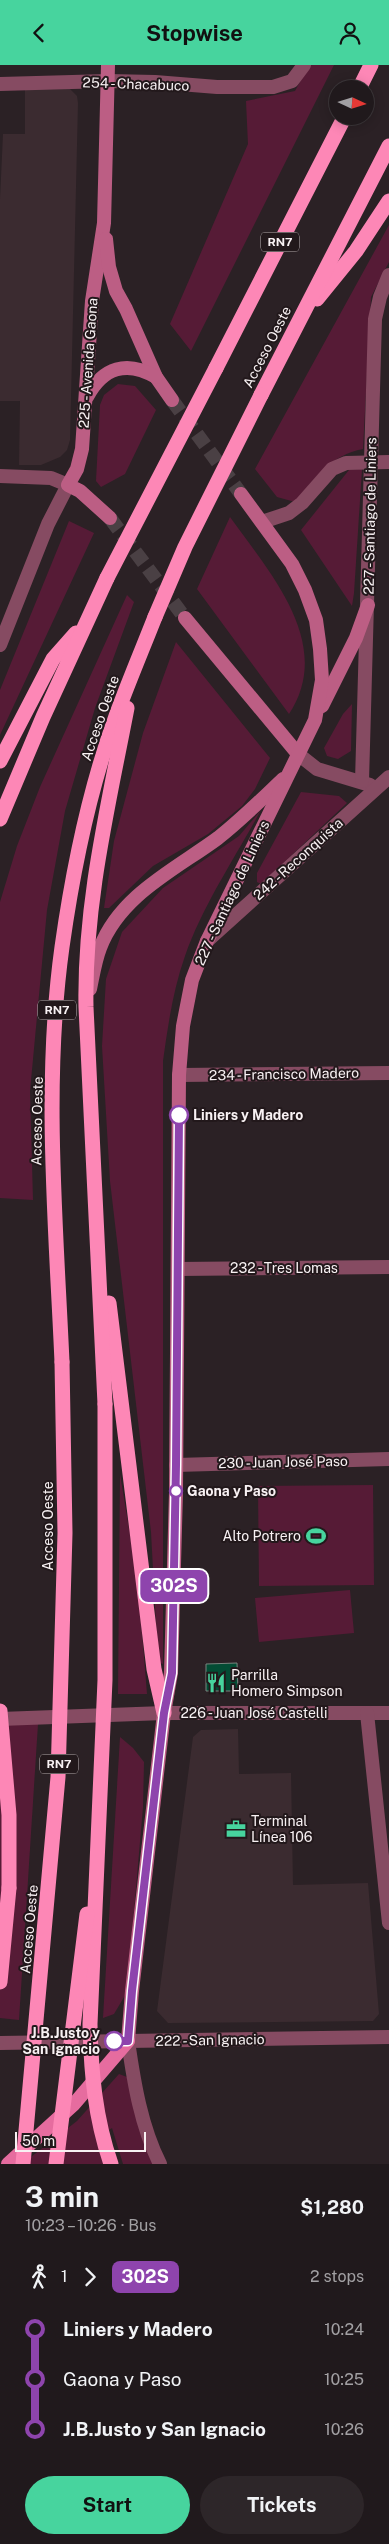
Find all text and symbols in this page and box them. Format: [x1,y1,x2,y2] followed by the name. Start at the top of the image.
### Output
[25,19,53,47] icon: back
[336,19,364,47] icon: person
[146,20,243,46] text: Stopwise
[82,74,190,94] street label: 254 - Chacabuco
[329,80,374,125] north arrow
[329,80,374,125] map controls
[261,233,299,251] road number: RN7
[75,297,101,429] street label: 225 - Avenida Gaona
[240,304,294,390] street label: Acceso Oeste
[361,437,379,595] street label: 227 - Santiago de Liniers
[78,673,122,763] street label: Acceso Oeste
[250,815,346,903] street label: 242 - Reconquista
[191,818,273,968] street label: 227 - Santiago de Liniers
[38,1001,76,1019] road number: RN7
[209,1065,359,1083] street label: 234 - Francisco Madero
[28,1076,46,1166] street label: Acceso Oeste
[169,1105,189,1125] marker: Liniers y Madero
[193,1107,303,1123] place label: Liniers y Madero
[230,1260,338,1276] street label: 232 - Tres Lomas
[218,1453,348,1471] street label: 230 - Juan José Paso
[40,1481,56,1571] street label: Acceso Oeste
[187,1483,276,1499] place label: Gaona y Paso
[169,1484,183,1498] marker: Gaona y Paso
[305,1525,327,1547] sports icon: Alto Potrero
[222,1528,301,1544] place label: Alto Potrero
[139,1570,209,1602] line badge: 302S
[150,1575,198,1596] text: 302S
[231,1667,343,1699] place label: Parrilla Homero Simpson
[205,1672,227,1694] restaurant icon: Parrilla Homero Simpson
[180,1705,328,1721] street label: 226 - Juan José Castelli
[40,1755,78,1773] road number: RN7
[251,1813,313,1845] place label: Terminal Línea 106
[225,1818,247,1840] office icon: Terminal Línea 106
[17,1884,41,1974] street label: Acceso Oeste
[22,2025,100,2057] place label: J.B.Justo y San Ignacio
[104,2031,124,2051] marker: J.B.Justo y San Ignacio
[155,2031,265,2049] street label: 222 - San Ignacio
[15,2129,146,2152] scale bar
[22,2133,55,2149] text: 50 m
[25,2180,99,2213] text: 3 min
[300,2196,364,2218] text: $1,280
[25,2216,156,2235] text: 10:23 – 10:26 · Bus
[25,2263,53,2291] icon: walk
[76,2263,104,2291] icon: forward
[122,2266,169,2287] text: 302S
[61,2267,68,2286] text: 1
[310,2267,364,2286] text: 2 stops
[63,2318,213,2340] text: Liniers y Madero
[324,2320,364,2339] text: 10:24
[63,2368,182,2390] text: Gaona y Paso
[324,2370,364,2389] text: 10:25
[63,2418,266,2440] text: J.B.Justo y San Ignacio
[324,2420,364,2439] text: 10:26
[25,2476,190,2534] button: Start
[200,2476,364,2534] button: Tickets

